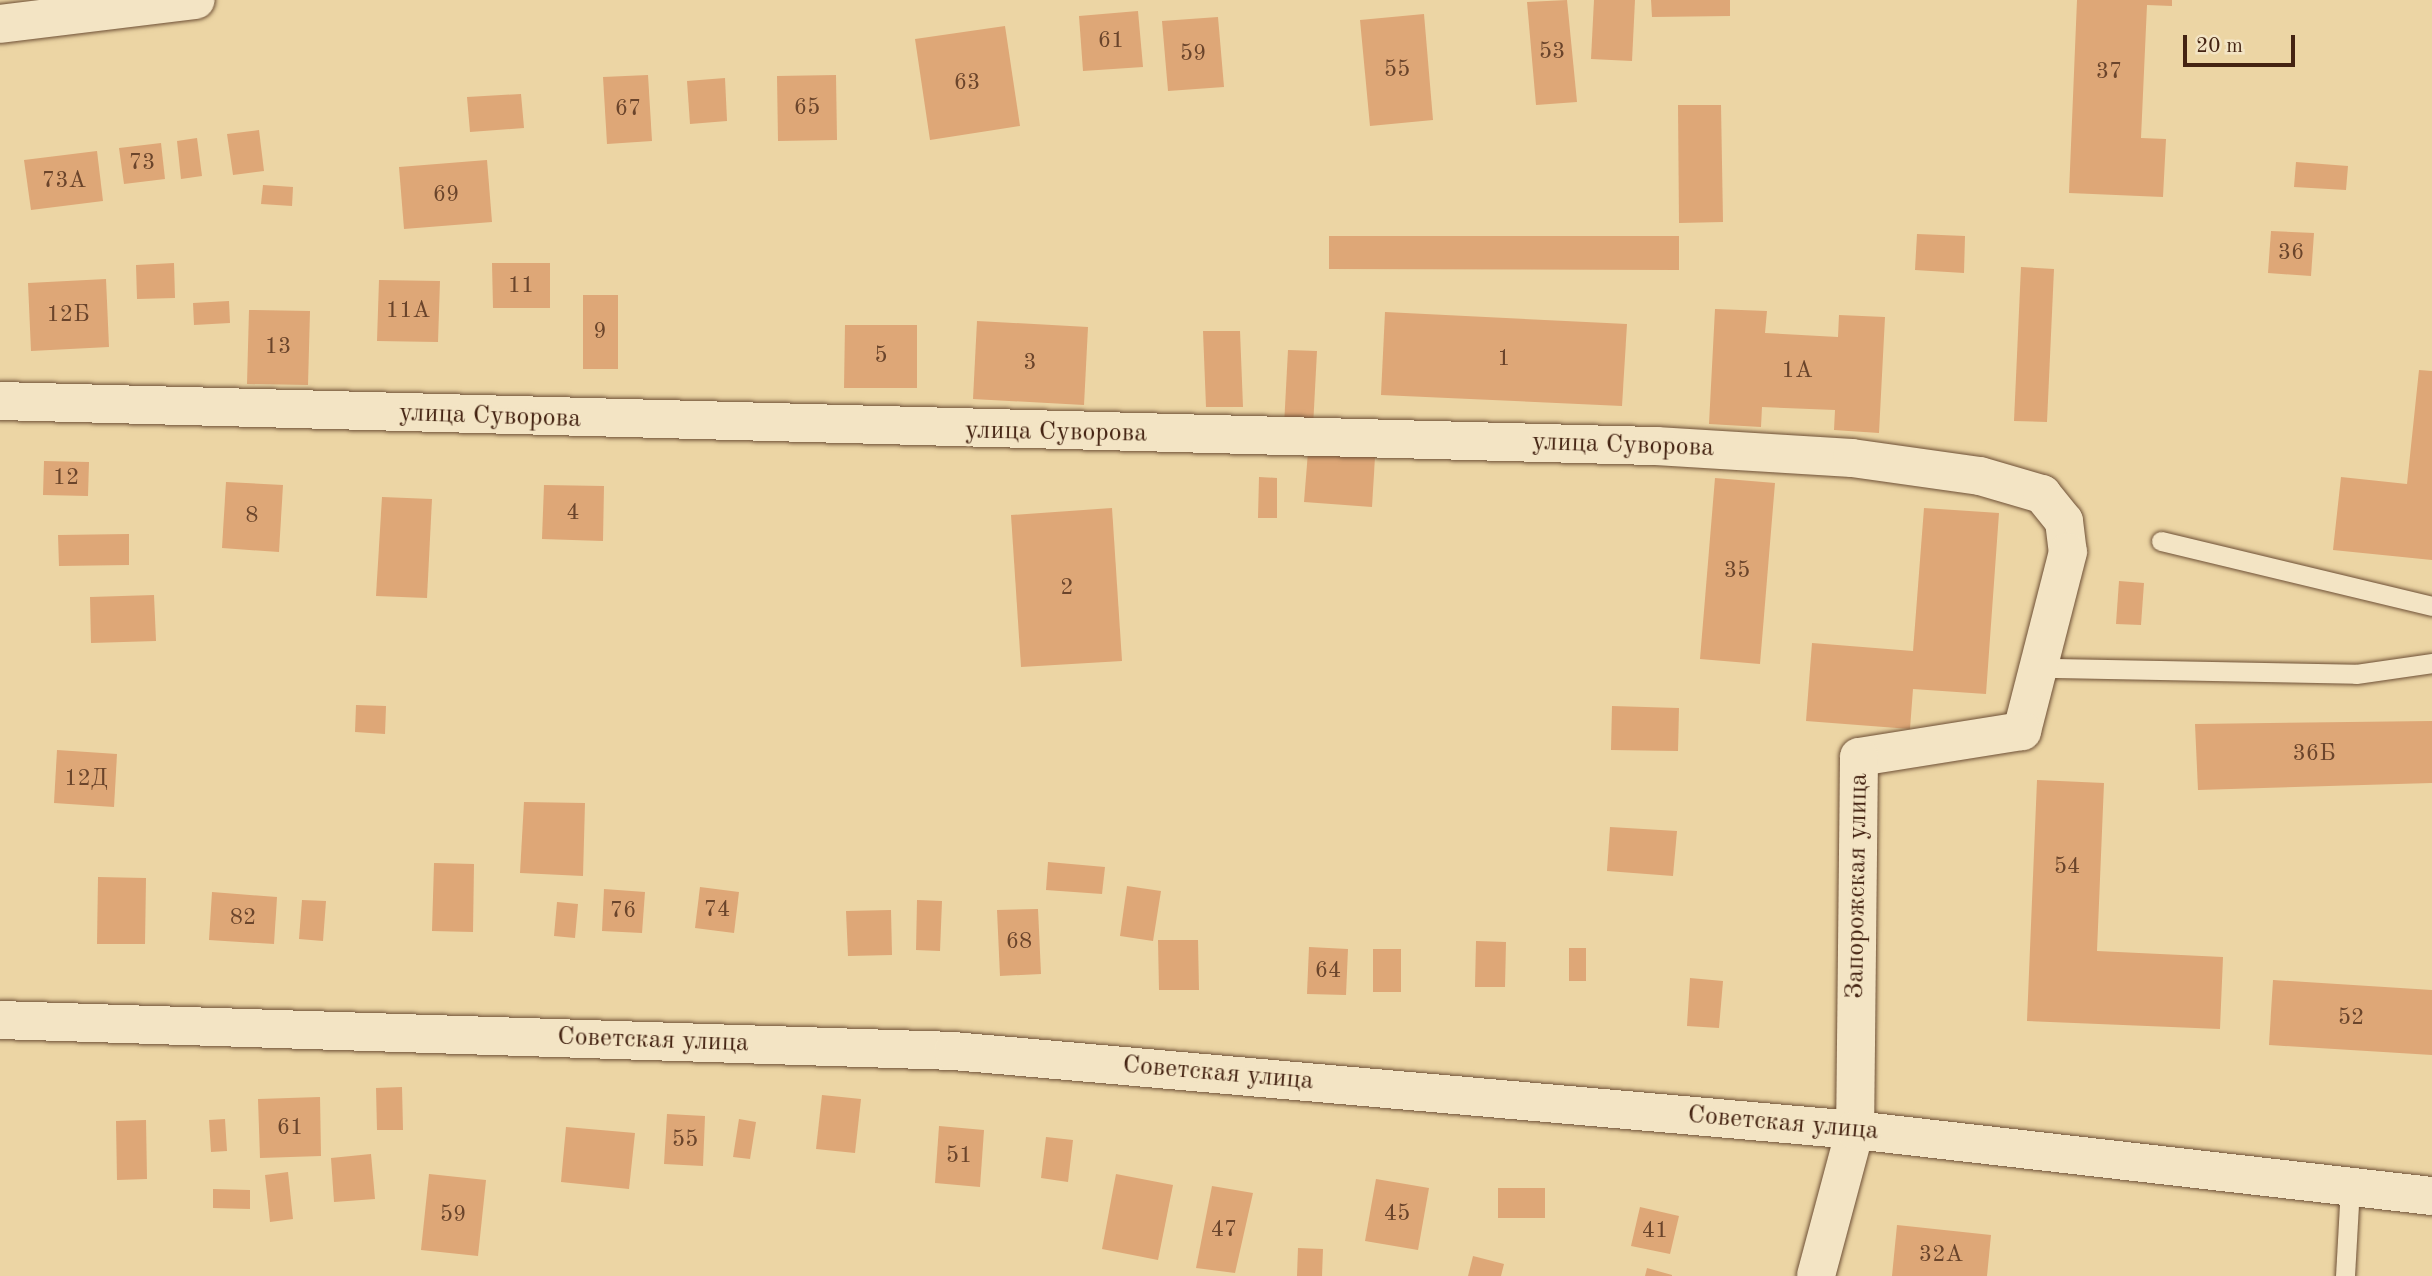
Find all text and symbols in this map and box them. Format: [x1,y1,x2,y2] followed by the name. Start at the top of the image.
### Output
[2187,21,2299,65] scale bar
[1098,27,1124,55] house number: 61
[2196,36,2243,57] text: 20 m
[1539,38,1565,66] house number: 53
[1180,40,1206,68] house number: 59
[1384,56,1410,84] house number: 55
[2096,58,2122,86] house number: 37
[954,69,980,97] house number: 63
[794,94,820,122] house number: 65
[615,95,641,123] house number: 67
[129,149,155,177] house number: 73
[42,167,86,195] house number: 73А
[433,181,459,209] house number: 69
[2278,239,2304,267] house number: 36
[508,272,534,300] house number: 11
[386,297,430,325] house number: 11А
[47,301,89,329] house number: 12Б
[593,318,607,346] house number: 9
[265,333,291,361] house number: 13
[874,342,888,370] house number: 5
[1497,345,1511,373] house number: 1
[1023,349,1037,377] house number: 3
[1782,357,1812,385] house number: 1А
[398,398,582,436] street label: улица Суворова
[965,416,1147,450] street label: улица Суворова
[1531,427,1715,465] street label: улица Суворова
[53,464,79,492] house number: 12
[566,499,580,527] house number: 4
[245,502,259,530] house number: 8
[1724,557,1750,585] house number: 35
[1060,574,1074,602] house number: 2
[2293,740,2335,768] house number: 36Б
[64,765,108,793] house number: 12Д
[1840,773,1876,999] street label: Запорожская улица
[2054,853,2080,881] house number: 54
[704,896,730,924] house number: 74
[610,897,636,925] house number: 76
[230,904,256,932] house number: 82
[1006,928,1032,956] house number: 68
[1315,957,1341,985] house number: 64
[2338,1004,2364,1032] house number: 52
[557,1022,749,1060] street label: Советская улица
[1121,1050,1315,1098] street label: Советская улица
[1686,1100,1880,1148] street label: Советская улица
[277,1114,303,1142] house number: 61
[672,1126,698,1154] house number: 55
[946,1142,972,1170] house number: 51
[1384,1200,1410,1228] house number: 45
[440,1201,466,1229] house number: 59
[1211,1216,1237,1244] house number: 47
[1642,1217,1668,1245] house number: 41
[1919,1241,1963,1269] house number: 32А

